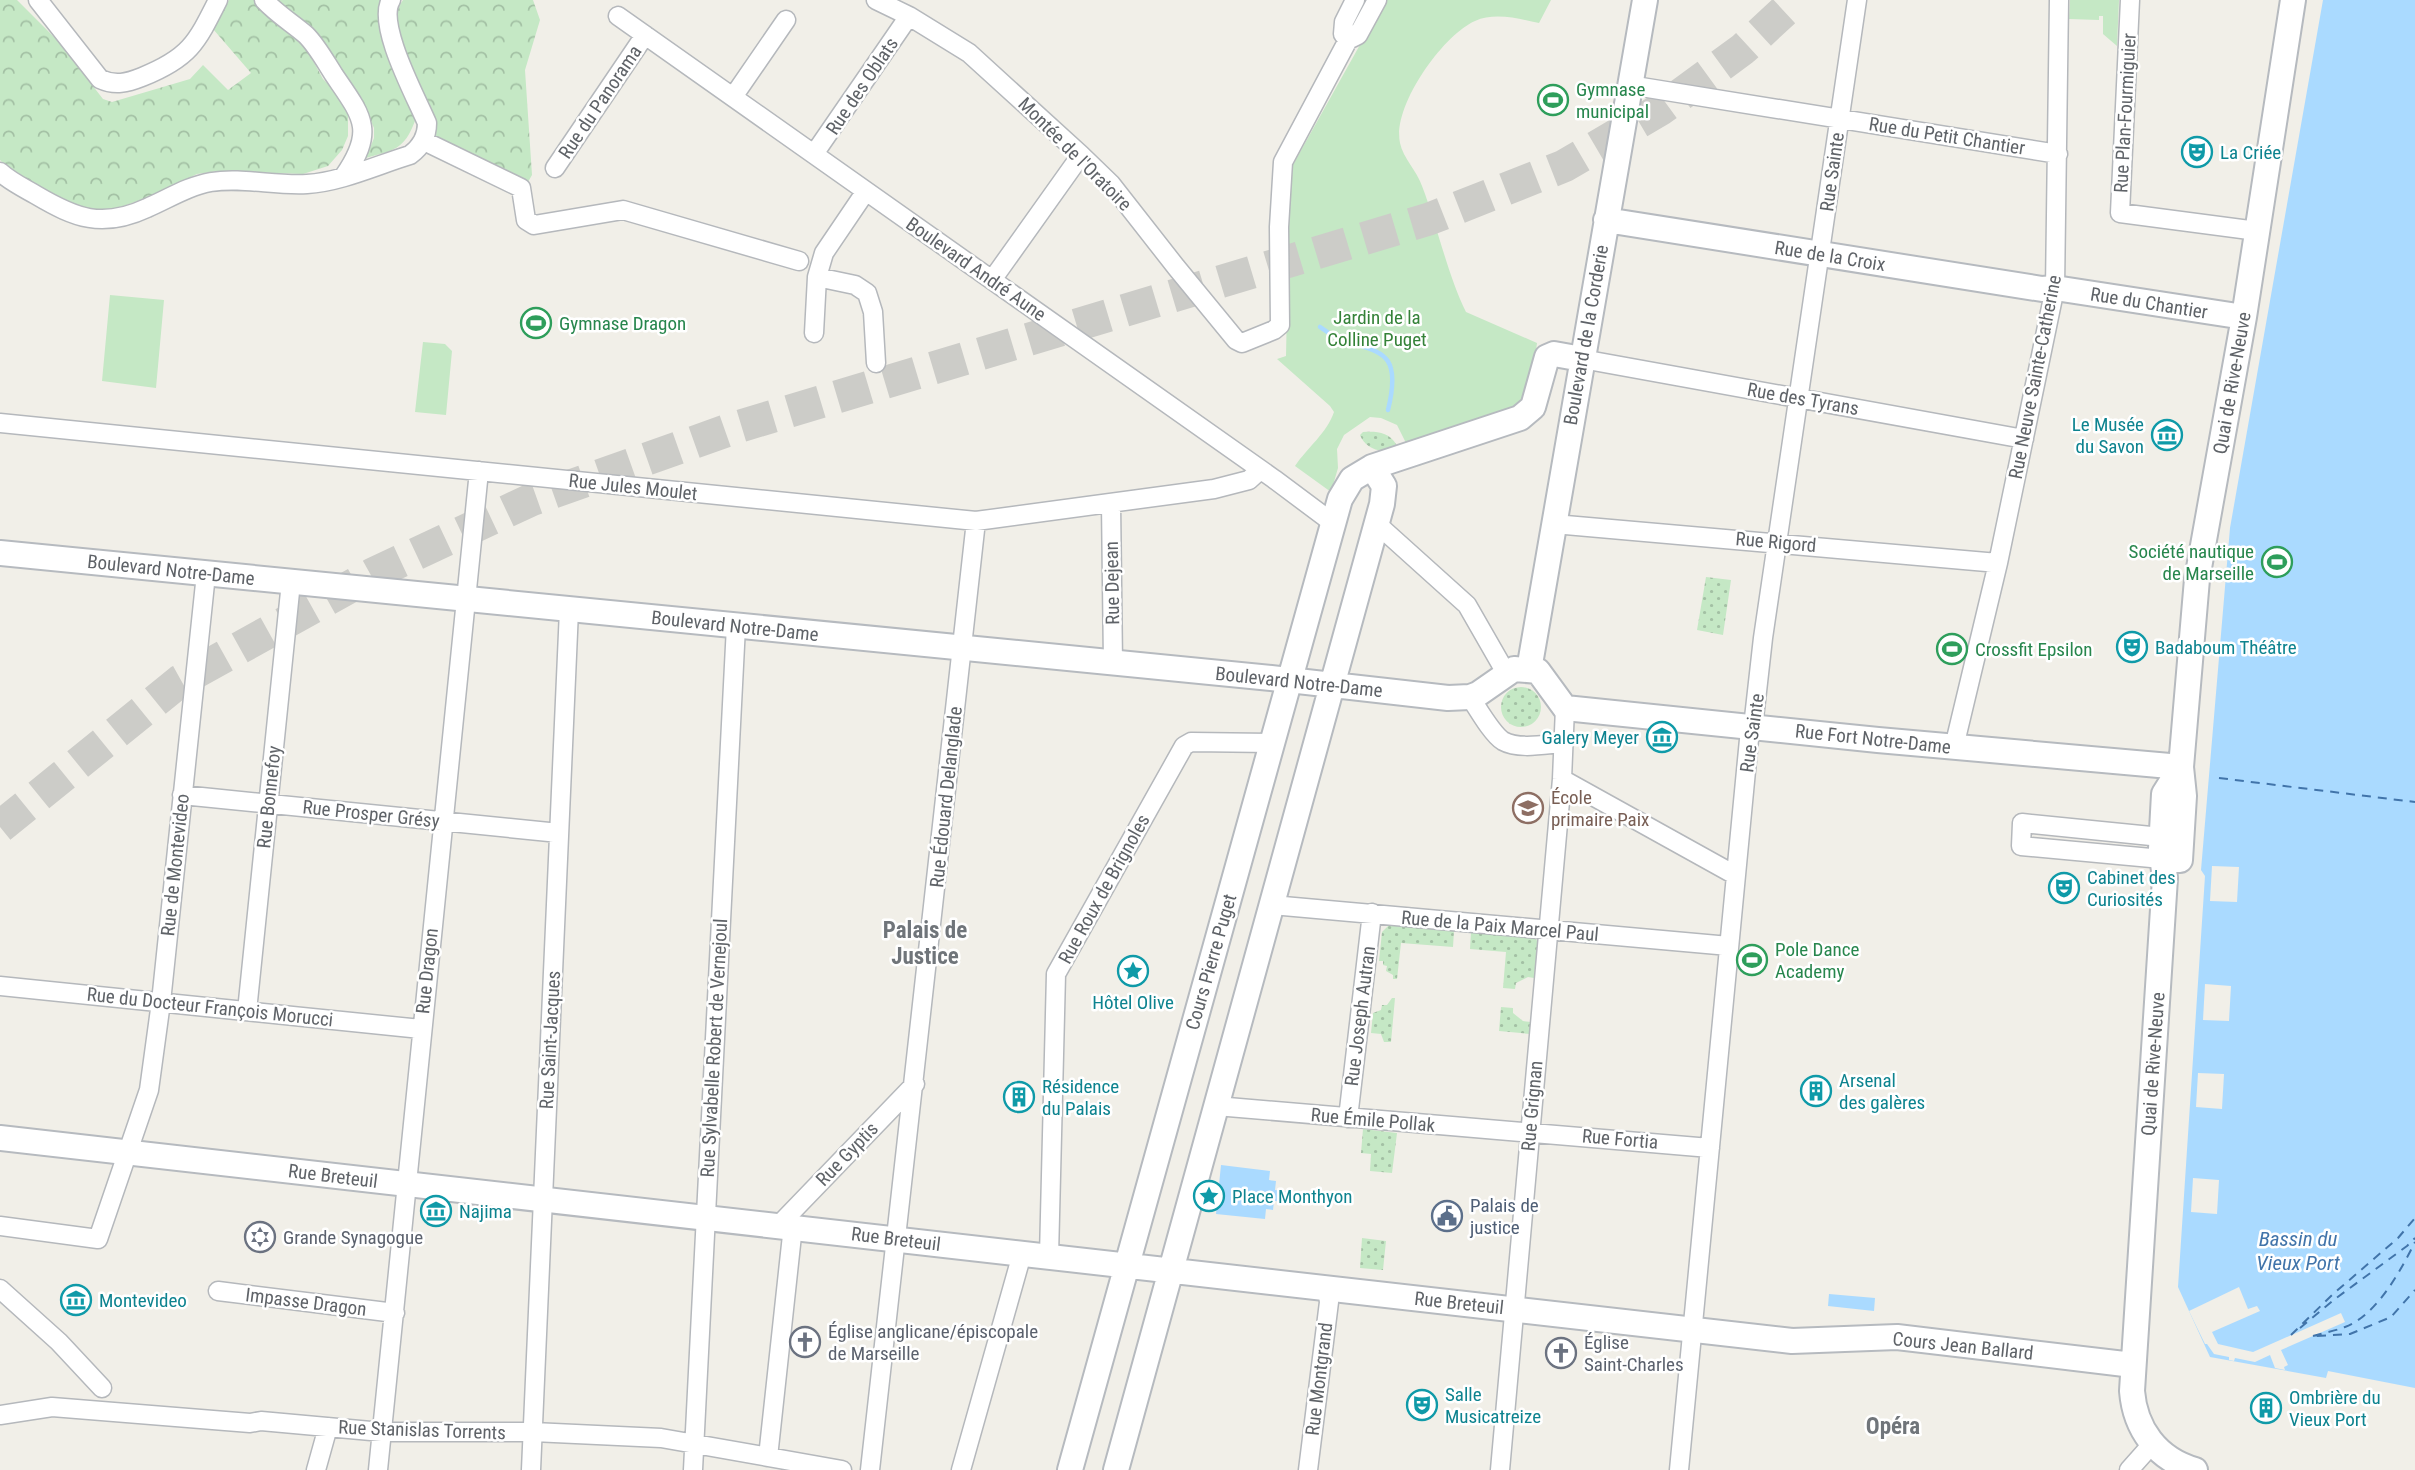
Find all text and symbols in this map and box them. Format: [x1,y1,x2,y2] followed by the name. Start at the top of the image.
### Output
[2109,32,2141,194] street label: Rue Plan-Fourmiguier
[821,33,903,139] street label: Rue des Oblats
[554,41,646,163] street label: Rue du Panorama
[1576,78,1649,123] place label: Gymnase municipal
[1536,83,1570,117] sports icon: Gymnase municipal
[1013,92,1137,216] street label: Montée de l'Oratoire
[1867,112,2027,160] street label: Rue du Petit Chantier
[1815,131,1849,213] street label: Rue Sainte
[2180,135,2214,169] theatre icon: La Criée
[2220,141,2281,164] place label: La Criée
[902,212,1050,326] street label: Boulevard André Aune
[1773,236,1887,276] street label: Rue de la Croix
[1559,243,1613,427] street label: Boulevard de la Corderie
[2004,273,2066,481] street label: Rue Neuve Sainte-Catherine
[2089,282,2209,324] street label: Rue du Chantier
[519,306,553,340] sports icon: Gymnase Dragon
[1327,306,1427,351] park label: Jardin de la Colline Puget
[2208,310,2256,456] street label: Quai de Rive-Neuve
[559,312,686,335] place label: Gymnase Dragon
[1745,378,1861,420] street label: Rue des Tyrans
[2072,413,2144,458] place label: Le Musée du Savon
[2150,418,2184,452] museum icon: Le Musée du Savon
[568,469,698,505] street label: Rue Jules Moulet
[1735,527,1817,557] street label: Rue Rigord
[2129,540,2254,585] place label: Société nautique de Marseille
[1100,541,1124,625] street label: Rue Dejean
[2260,545,2294,579] sports icon: Société nautique de Marseille
[86,550,256,590] street label: Boulevard Notre-Dame
[650,606,820,646] street label: Boulevard Notre-Dame
[2115,630,2149,664] theatre icon: Badaboum Théâtre
[1935,632,1969,666] sports icon: Crossfit Epsilon
[2155,636,2297,659] place label: Badaboum Théâtre
[1975,638,2092,661] place label: Crossfit Epsilon
[1214,662,1384,702] street label: Boulevard Notre-Dame
[1735,692,1769,774] street label: Rue Sainte
[925,705,967,889] street label: Rue Édouard Delanglade
[1794,719,1952,759] street label: Rue Fort Notre-Dame
[1645,720,1679,754] museum icon: Galery Meyer
[1542,726,1639,749] place label: Galery Meyer
[252,744,286,849] street label: Rue Bonnefoy
[1551,786,1649,831] place label: École primaire Paix
[1511,791,1545,825] school or university icon: École primaire Paix
[156,793,194,937] street label: Rue de Montevideo
[301,795,441,833] street label: Rue Prosper Grésy
[1053,810,1155,968] street label: Rue Roux de Brignoles
[2087,866,2176,911] place label: Cabinet des Curiosités
[2047,871,2081,905] theatre icon: Cabinet des Curiosités
[1181,891,1241,1033] street label: Cours Pierre Puget
[1400,906,1600,946] street label: Rue de la Paix Marcel Paul
[883,917,967,970] district label: Palais de Justice
[696,918,732,1178] street label: Rue Sylvabelle Robert de Vernejoul
[411,927,443,1015] street label: Rue Dragon
[1775,938,1859,983] place label: Pole Dance Academy
[1735,943,1769,977] sports icon: Pole Dance Academy
[1340,945,1380,1087] street label: Rue Joseph Autran
[1116,954,1150,988] place icon: Hôtel Olive
[535,970,565,1110] street label: Rue Saint-Jacques
[86,983,334,1031] street label: Rue du Docteur François Morucci
[1092,991,1174,1014] place label: Hôtel Olive
[2137,991,2169,1137] street label: Quai de Rive-Neuve
[1517,1060,1547,1152] street label: Rue Grignan
[1839,1069,1925,1114] place label: Arsenal des galères
[1799,1074,1833,1108] building icon: Arsenal des galères
[1042,1075,1119,1120] place label: Résidence du Palais
[1002,1080,1036,1114] building icon: Résidence du Palais
[1310,1103,1436,1137] street label: Rue Émile Pollak
[811,1117,883,1191] street label: Rue Gyptis
[1581,1124,1659,1154] street label: Rue Fortia
[287,1159,379,1193] street label: Rue Breteuil
[1192,1179,1226,1213] place icon: Place Monthyon
[1232,1185,1352,1208] place label: Place Monthyon
[419,1194,453,1228] museum icon: Najima
[1469,1194,1539,1239] place label: Palais de justice
[1430,1199,1464,1233] public building icon: Palais de justice
[459,1200,512,1223] place label: Najima
[243,1220,277,1254] synagogue icon: Grande Synagogue
[850,1222,942,1256] street label: Rue Breteuil
[283,1226,423,1249] place label: Grande Synagogue
[2256,1227,2341,1275] water label: Bassin du Vieux Port
[59,1283,93,1317] museum icon: Montevideo
[244,1283,368,1321] street label: Impasse Dragon
[1413,1287,1505,1319] street label: Rue Breteuil
[99,1289,187,1312] place label: Montevideo
[828,1320,1038,1365] place label: Église anglicane/épiscopale de Marseille
[1301,1321,1337,1437] street label: Rue Montgrand
[788,1325,822,1359] church icon: Église anglicane/épiscopale de Marseille
[1891,1327,2035,1365] street label: Cours Jean Ballard
[1584,1331,1684,1376] place label: Église Saint-Charles
[1544,1336,1578,1370] church icon: Église Saint-Charles
[1445,1383,1541,1428] place label: Salle Musicatreize
[2289,1386,2381,1431] place label: Ombrière du Vieux Port
[1405,1388,1439,1422] theatre icon: Salle Musicatreize
[2249,1391,2283,1425] building icon: Ombrière du Vieux Port
[1866,1413,1920,1440] district label: Opéra
[338,1416,506,1444] street label: Rue Stanislas Torrents

